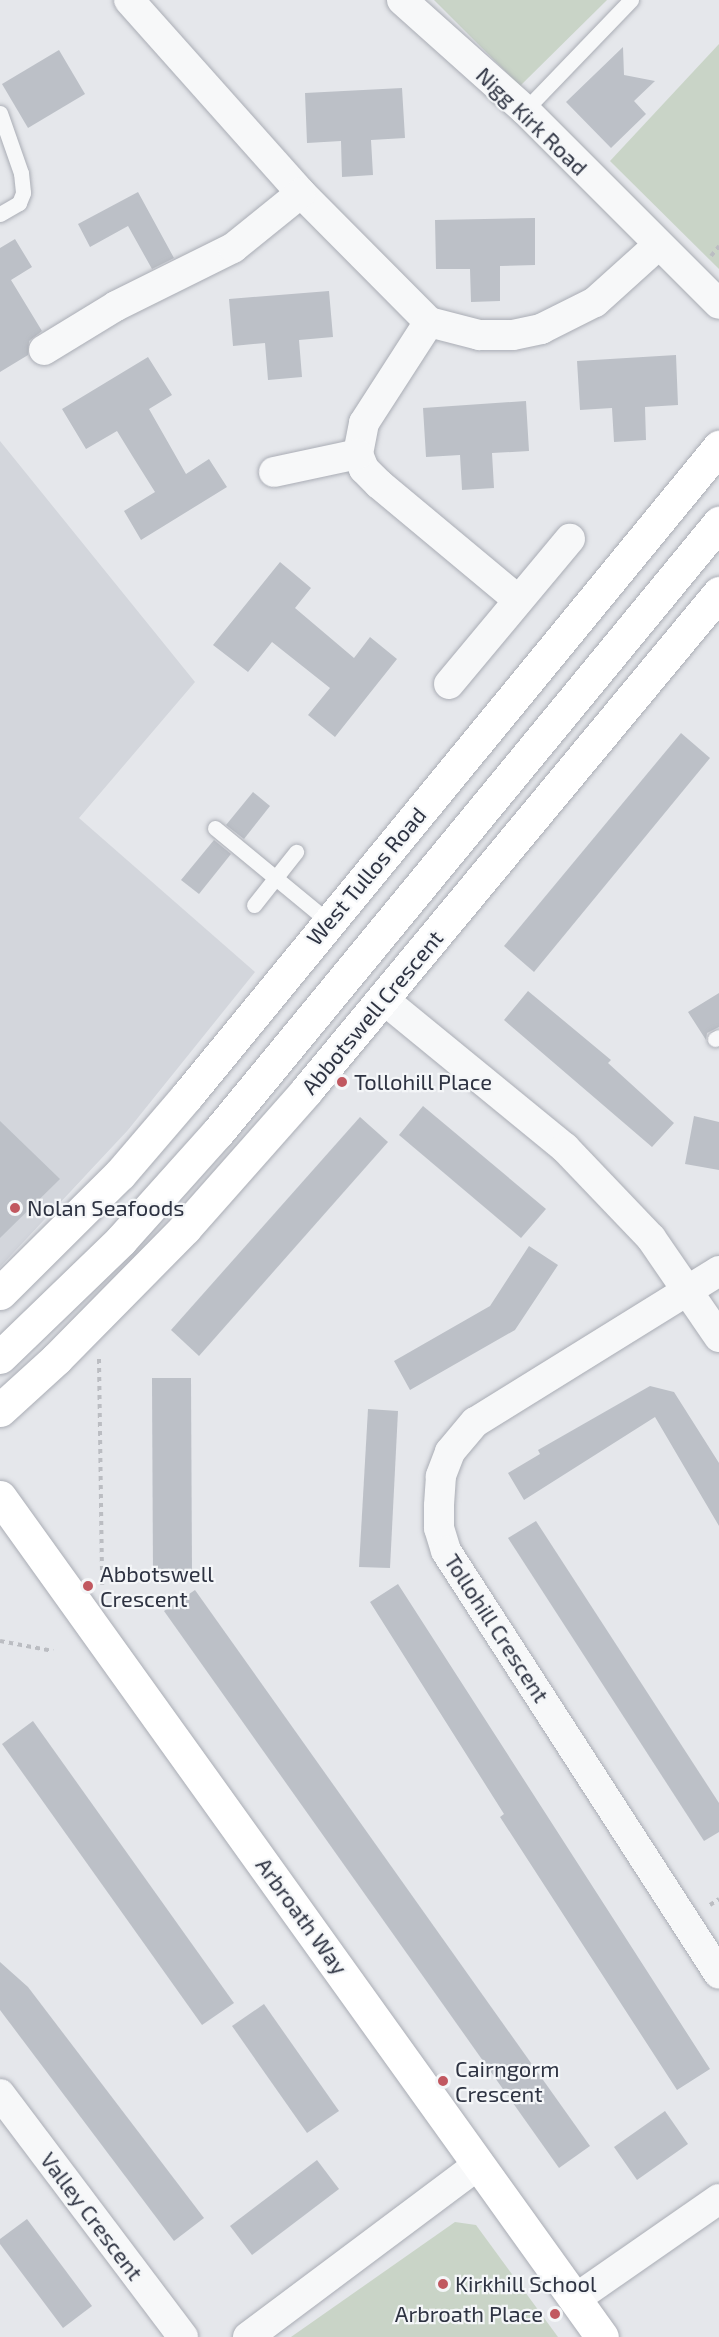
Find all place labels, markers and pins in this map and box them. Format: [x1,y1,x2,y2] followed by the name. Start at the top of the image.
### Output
[354,1069,493,1095] place label: Tollohill Place
[335,1075,349,1089] marker: Tollohill Place
[27,1195,184,1221] place label: Nolan Seafoods
[8,1201,22,1215] marker: Nolan Seafoods
[100,1560,214,1612] place label: Abbotswell Crescent
[81,1579,95,1593] marker: Abbotswell Crescent
[455,2055,559,2106] place label: Cairngorm Crescent
[436,2074,450,2088] marker: Cairngorm Crescent
[455,2271,597,2297] place label: Kirkhill School
[436,2277,450,2291] marker: Kirkhill School
[395,2301,543,2327] place label: Arbroath Place
[548,2307,562,2321] marker: Arbroath Place

